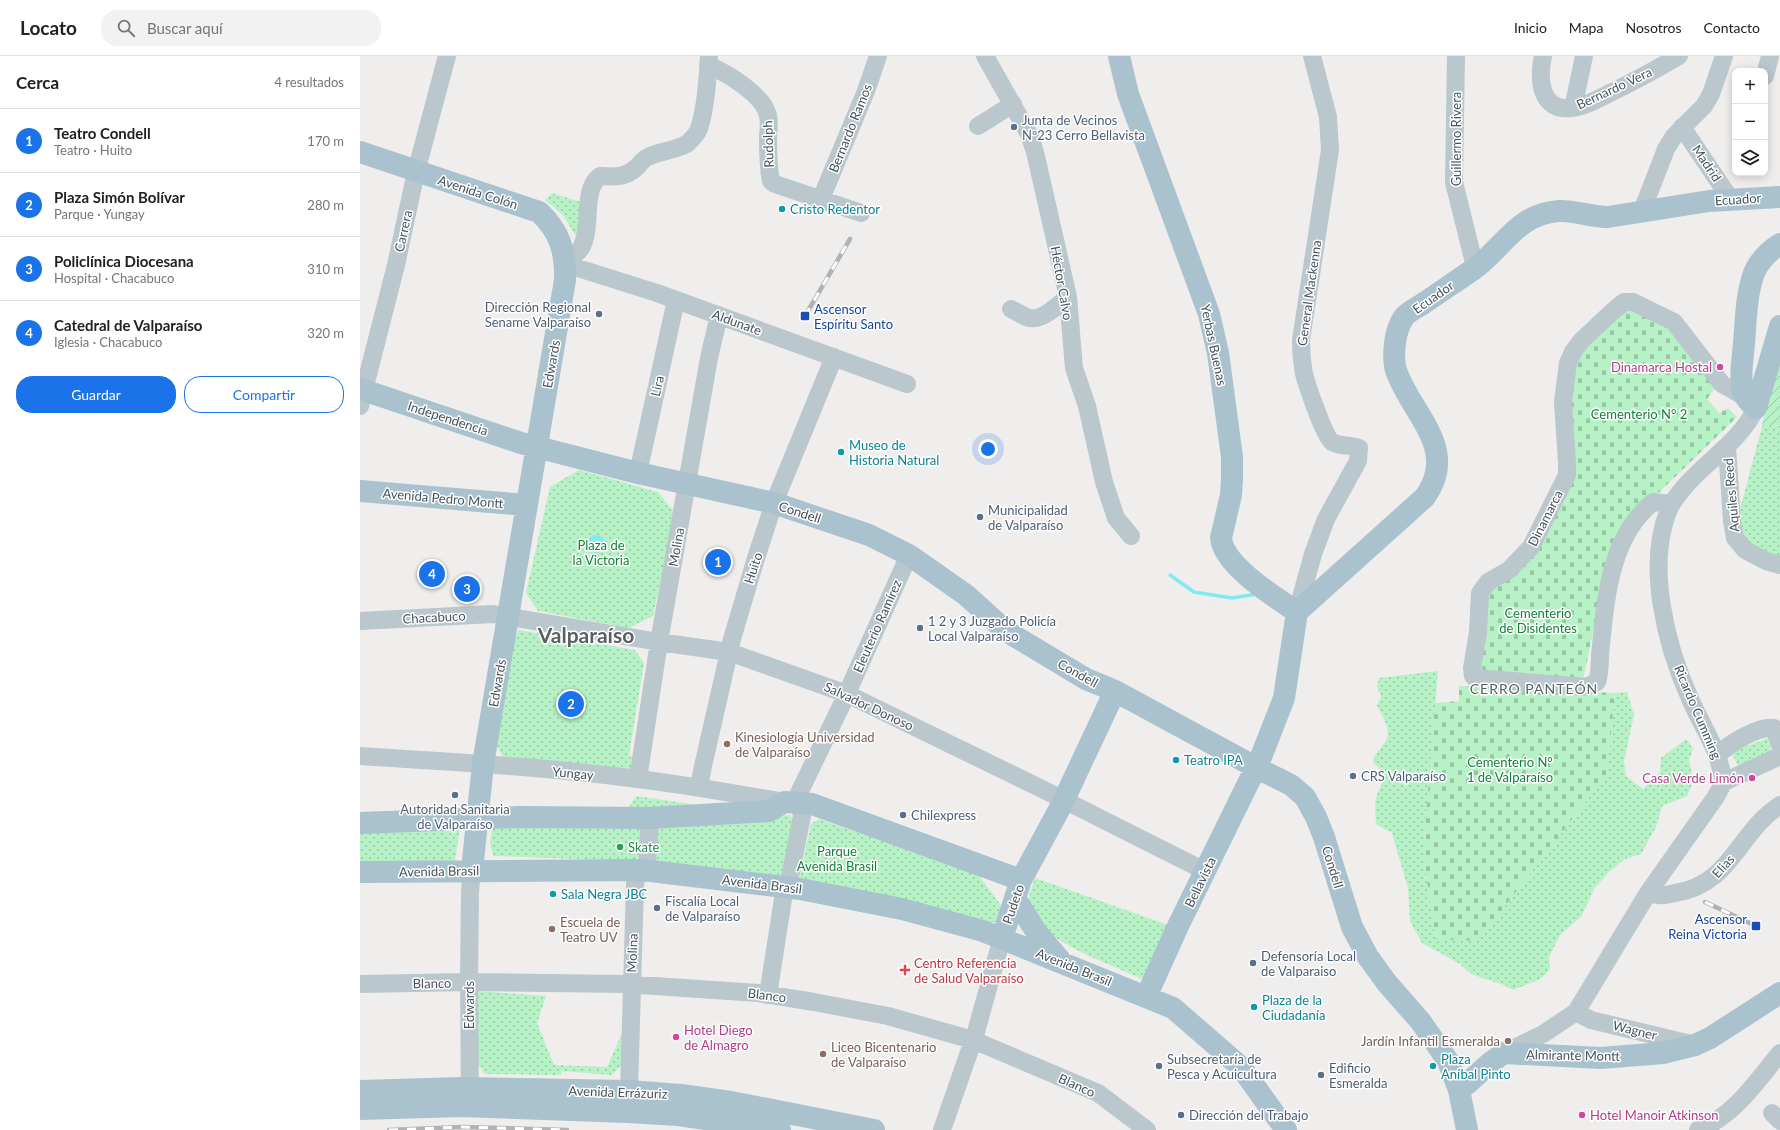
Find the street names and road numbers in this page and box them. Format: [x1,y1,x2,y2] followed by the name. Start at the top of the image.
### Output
[1574,64,1654,112] street label: Bernardo Vera
[825,81,875,175] street label: Bernardo Ramos
[1448,92,1464,186] street label: Guillermo Rivera
[759,120,777,168] street label: Rudolph
[1689,142,1725,184] street label: Madrid
[436,172,520,212] street label: Avenida Colón
[1714,189,1762,209] street label: Ecuador
[391,209,415,253] street label: Carrera
[1294,239,1324,347] street label: General Mackenna
[1048,245,1076,321] street label: Héctor Calvo
[1409,277,1457,317] street label: Ecuador
[1198,303,1230,387] street label: Yerbas Buenas
[710,306,764,338] street label: Aldunate
[539,338,563,389] street label: Edwards
[647,374,667,398] street label: Lira
[406,397,490,439] street label: Independencia
[1720,457,1742,533] street label: Aquiles Reed
[382,485,504,511] street label: Avenida Pedro Montt
[1524,487,1566,549] street label: Dinamarca
[777,498,823,526] street label: Condell
[665,526,687,568] street label: Molina
[740,550,766,586] street label: Huito
[849,577,905,675] street label: Eleuterio Ramírez
[402,607,466,627] street label: Chacabuco
[1055,655,1101,691] street label: Condell
[485,657,509,708] street label: Edwards
[1671,663,1725,762] street label: Ricardo Cumming
[822,678,916,734] street label: Salvador Donoso
[552,763,595,783] street label: Yungay
[1319,844,1347,890] street label: Condell
[1708,851,1738,881] street label: Elias
[1181,854,1219,910] street label: Bellavista
[399,862,479,880] street label: Avenida Brasil
[721,871,803,897] street label: Avenida Brasil
[999,882,1027,926] street label: Pudeto
[623,933,641,973] street label: Molina
[1034,945,1114,989] street label: Avenida Brasil
[413,975,451,991] street label: Blanco
[461,980,477,1029] street label: Edwards
[747,985,787,1005] street label: Blanco
[1611,1017,1659,1043] street label: Wagner
[1526,1046,1620,1064] street label: Almirante Montt
[1056,1070,1098,1100] street label: Blanco
[568,1082,668,1102] street label: Avenida Errázuriz

